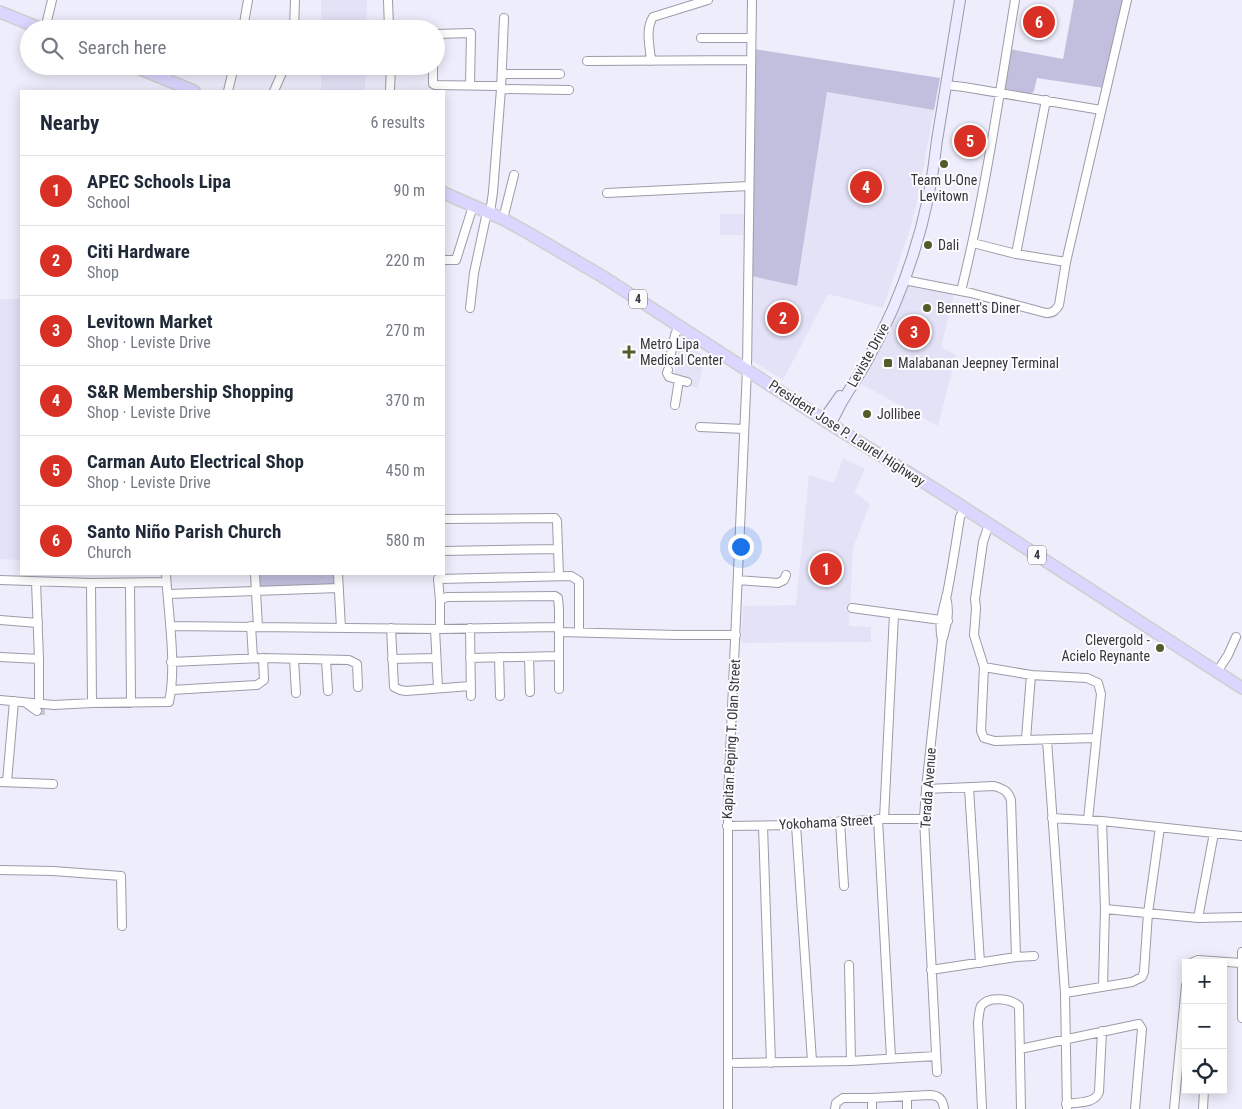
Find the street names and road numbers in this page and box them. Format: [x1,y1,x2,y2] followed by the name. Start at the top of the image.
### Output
[629,290,647,308] road number: 4
[844,320,892,390] street label: Leviste Drive
[766,377,928,489] street label: President Jose P. Laurel Highway
[1028,546,1046,564] road number: 4
[719,659,743,819] street label: Kapitan Peping T. Olan Street
[917,747,939,829] street label: Terada Avenue
[779,812,873,832] street label: Yokohama Street

